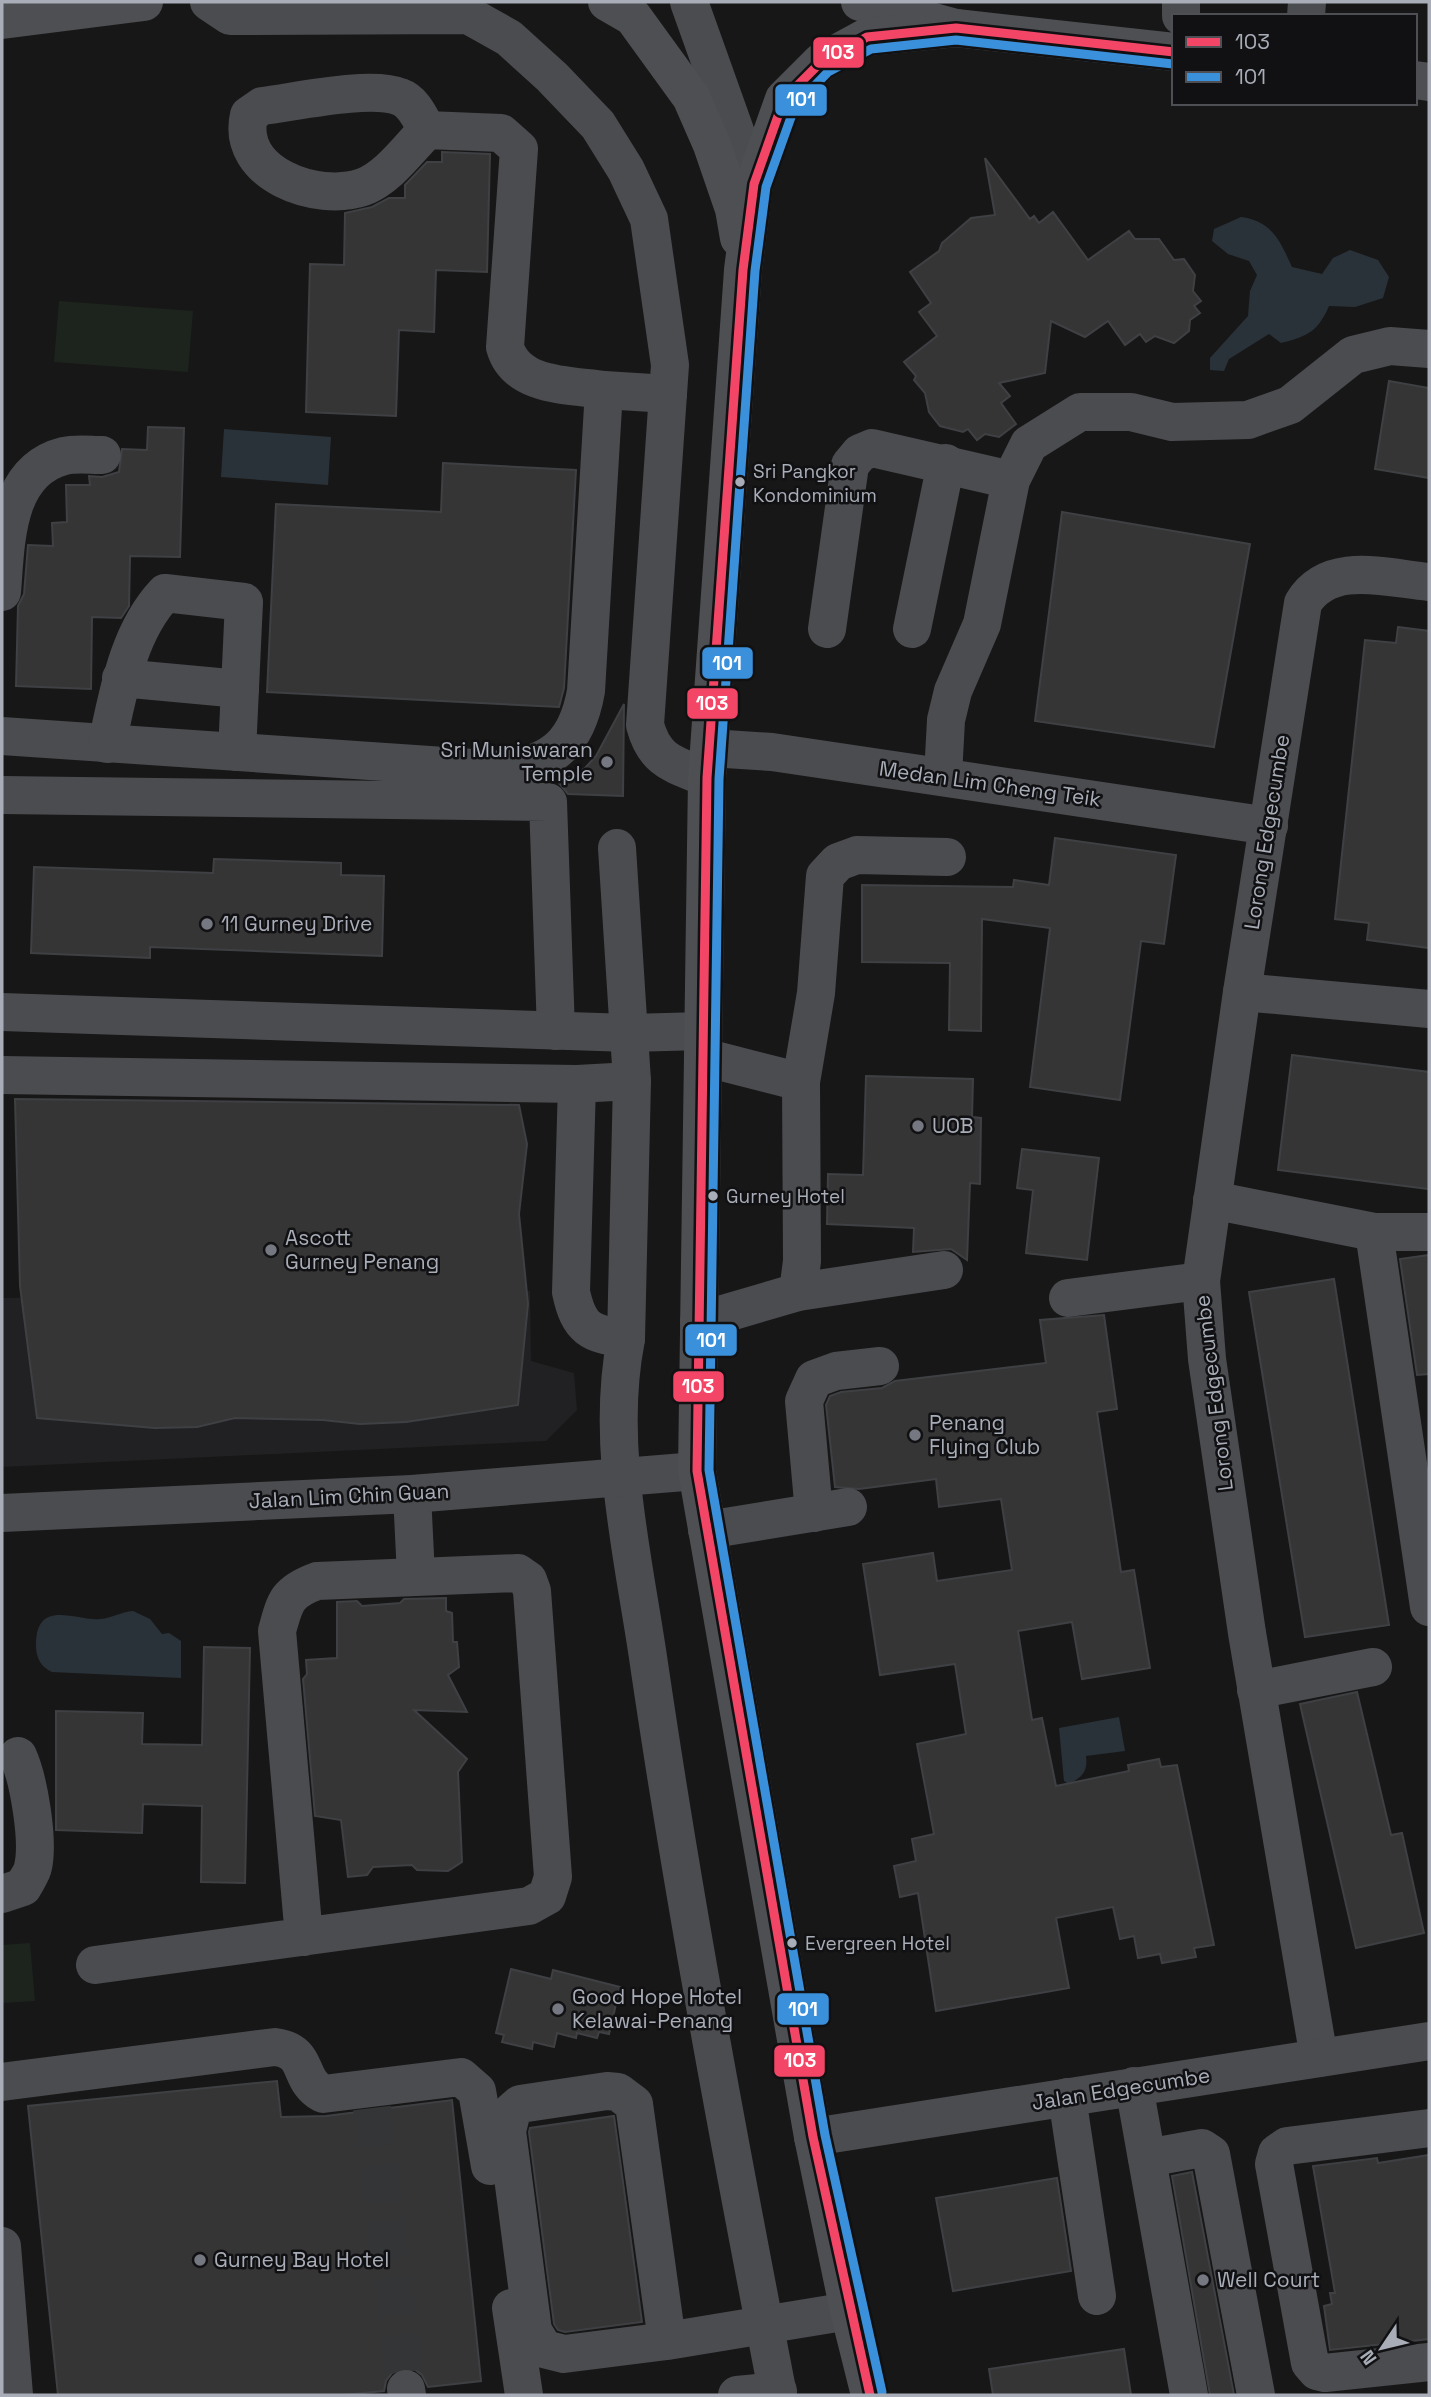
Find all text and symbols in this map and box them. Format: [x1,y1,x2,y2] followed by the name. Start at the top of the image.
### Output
[1172,14,1417,105] legend
[1235,28,1270,55] text: 103
[812,36,865,69] line badge: 103
[822,40,854,65] text: 103
[1235,63,1266,90] text: 101
[774,83,828,117] line badge: 101
[786,87,816,112] text: 101
[753,459,877,508] place label: Sri Pangkor Kondominium
[733,475,747,489] marker: Sri Pangkor Kondominium
[701,646,754,680] line badge: 101
[712,651,742,676] text: 101
[686,687,739,720] line badge: 103
[696,691,728,716] text: 103
[1238,732,1295,931] street label: Lorong Edgecumbe
[441,736,593,787] place label: Sri Muniswaran Temple
[599,754,615,770] marker: Sri Muniswaran Temple
[877,755,1103,812] street label: Medan Lim Cheng Teik
[221,910,372,937] place label: 11 Gurney Drive
[199,916,215,932] marker: 11 Gurney Drive
[932,1112,973,1139] place label: UOB
[910,1118,926,1134] marker: UOB
[726,1184,845,1209] place label: Gurney Hotel
[706,1189,720,1203] marker: Gurney Hotel
[285,1224,439,1275] place label: Ascott Gurney Penang
[263,1242,279,1258] marker: Ascott Gurney Penang
[1188,1293,1239,1493] street label: Lorong Edgecumbe
[684,1323,738,1357] line badge: 101
[696,1328,726,1353] text: 101
[672,1370,725,1403] line badge: 103
[682,1374,714,1399] text: 103
[929,1409,1040,1460] place label: Penang Flying Club
[907,1427,923,1443] marker: Penang Flying Club
[248,1477,450,1514] street label: Jalan Lim Chin Guan
[805,1931,950,1956] place label: Evergreen Hotel
[785,1936,799,1950] marker: Evergreen Hotel
[572,1983,742,2034] place label: Good Hope Hotel Kelawai-Penang
[776,1992,830,2026] line badge: 101
[788,1997,818,2022] text: 101
[550,2001,566,2017] marker: Good Hope Hotel Kelawai-Penang
[773,2044,826,2078] line badge: 103
[784,2048,816,2073] text: 103
[1030,2061,1212,2116] street label: Jalan Edgecumbe
[214,2246,389,2273] place label: Gurney Bay Hotel
[192,2252,208,2268] marker: Gurney Bay Hotel
[1217,2266,1320,2293] place label: Well Court
[1195,2272,1211,2288] marker: Well Court
[1347,2313,1417,2383] north arrow
[1355,2345,1382,2370] text: N

